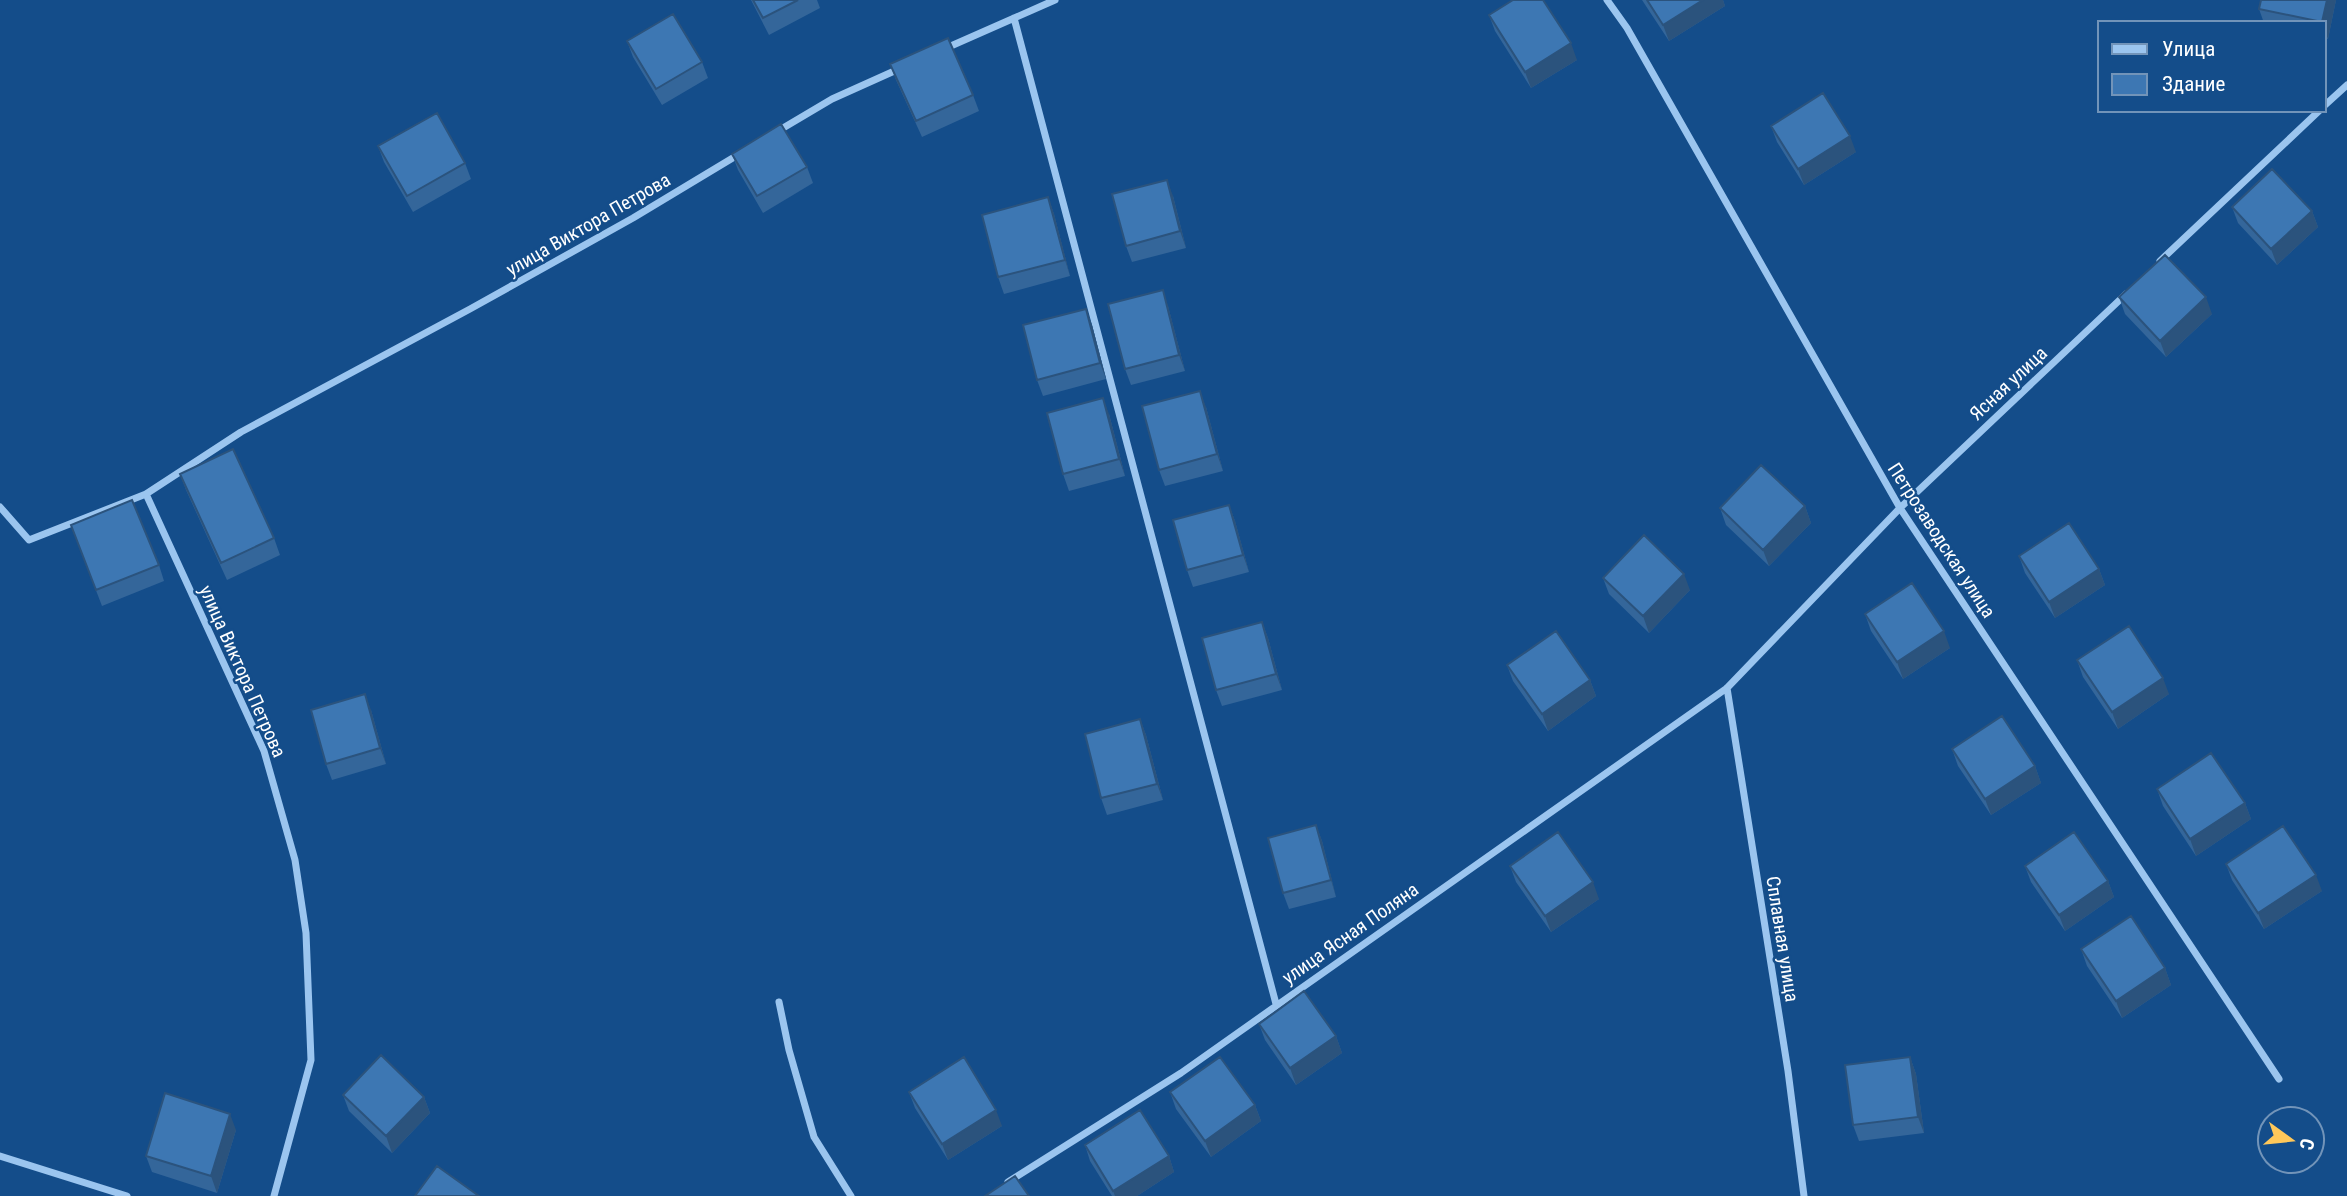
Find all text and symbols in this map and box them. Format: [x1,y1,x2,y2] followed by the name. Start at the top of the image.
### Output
[2098,21,2326,112] legend
[2162,37,2215,61] text: Улица
[2162,72,2226,96] text: Здание
[502,168,674,281] street label: улица Виктора Петрова
[1965,342,2052,425] street label: Ясная улица
[1883,458,2000,622] street label: Петрозаводская улица
[194,582,291,761] street label: улица Виктора Петрова
[1761,875,1804,1004] street label: Сплавная улица
[1278,878,1423,989] street label: улица Ясная Поляна
[2256,1105,2326,1175] north arrow
[2294,1136,2319,1153] text: С

